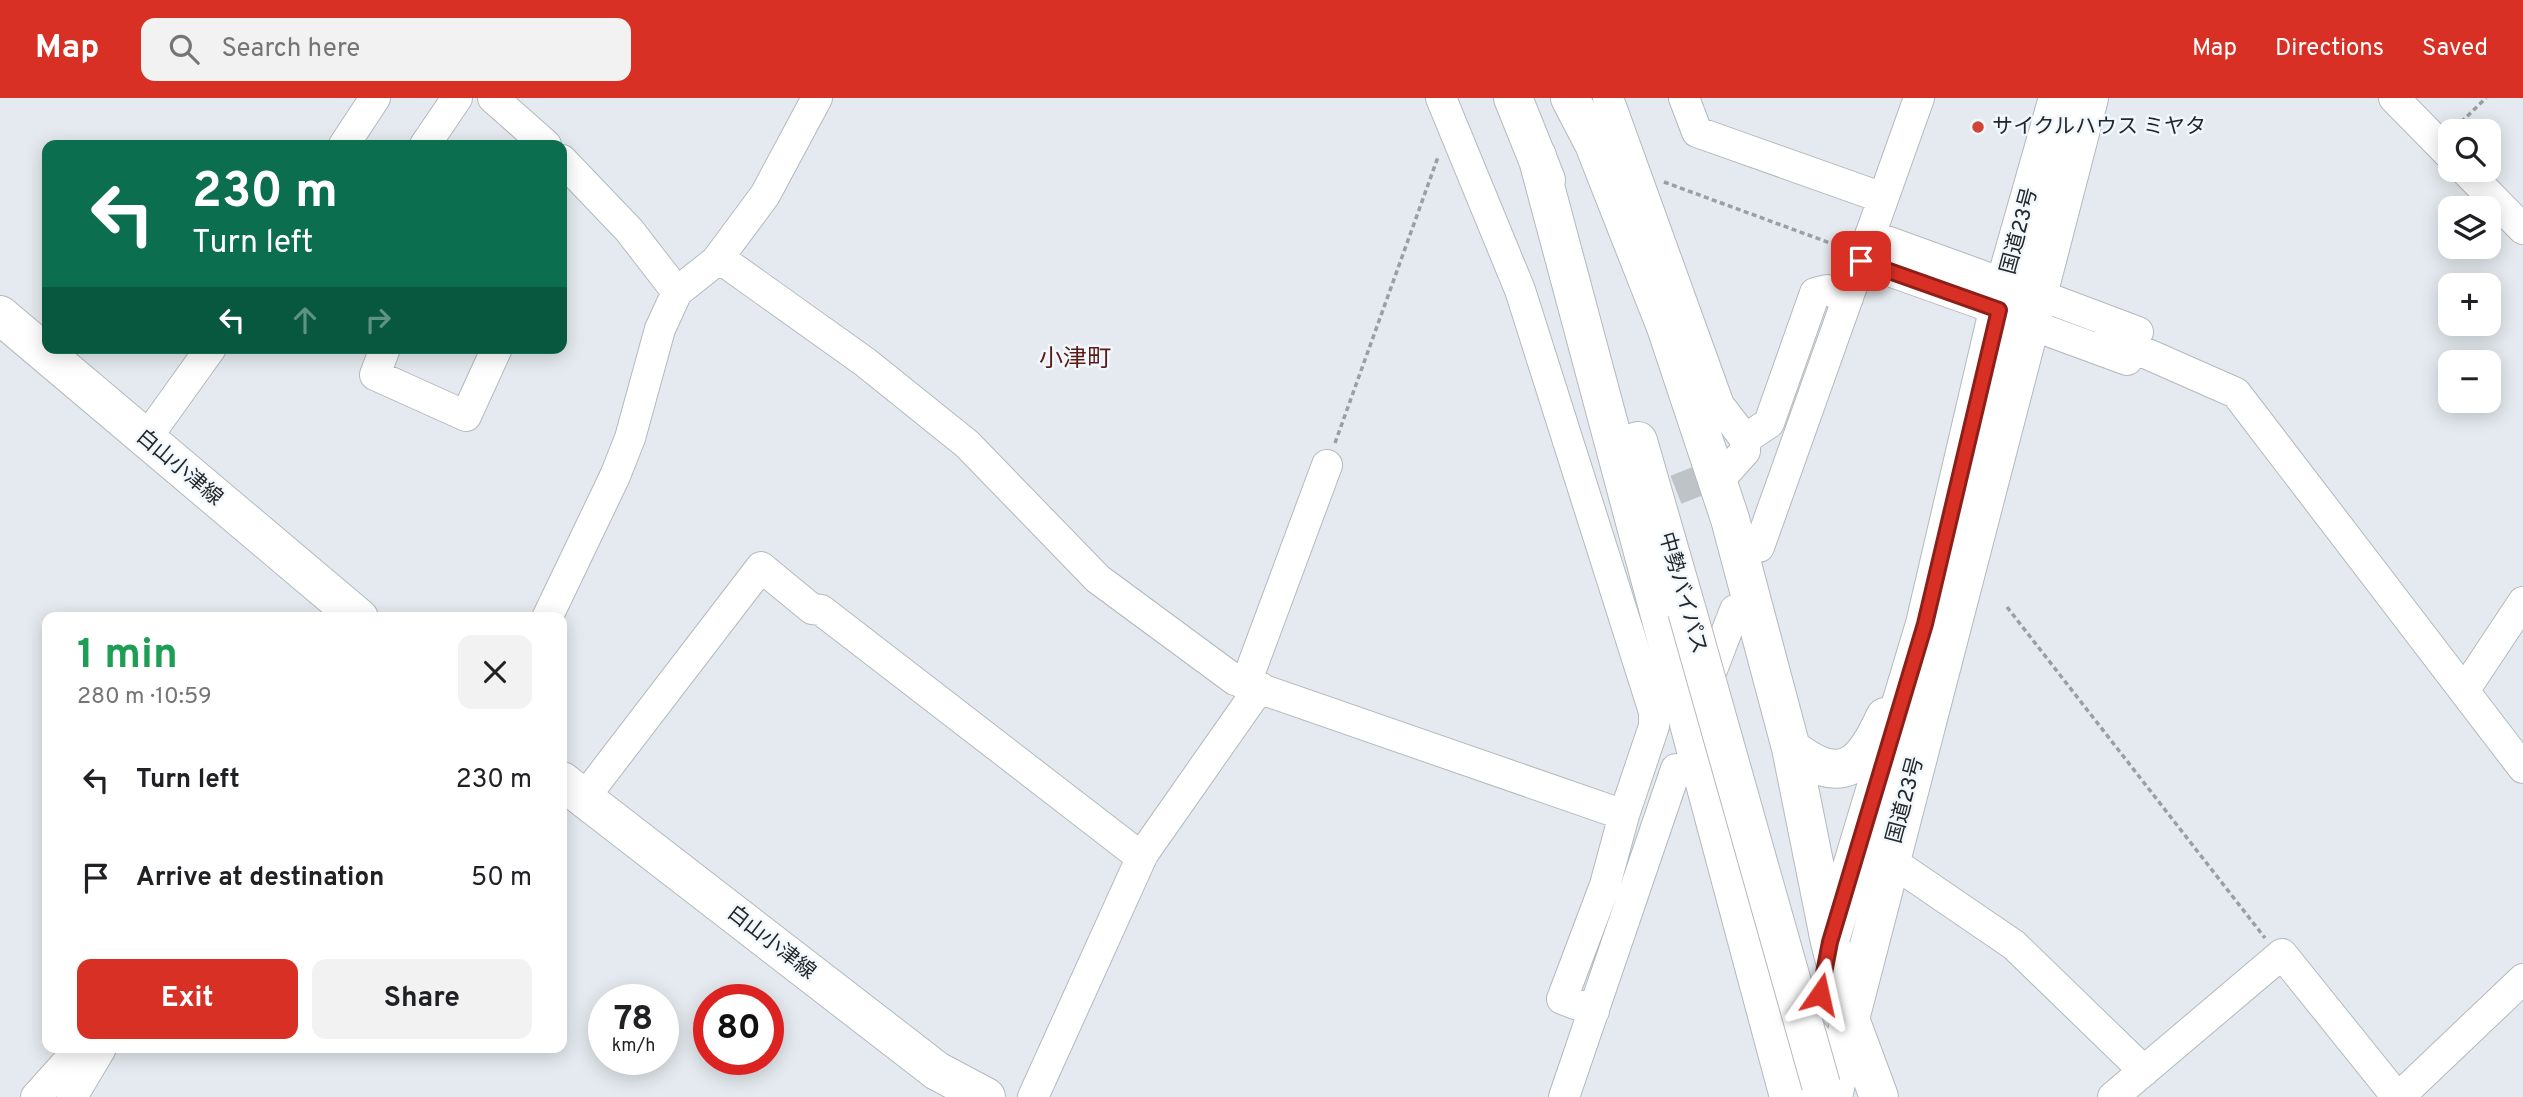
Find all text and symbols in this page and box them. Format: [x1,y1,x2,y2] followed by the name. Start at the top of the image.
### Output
[141,18,631,81] search box
[35,28,99,70] text: Map
[165,30,203,68] icon: search
[221,33,360,66] text: Search here
[2192,34,2237,64] text: Map
[2275,34,2384,64] text: Directions
[2422,34,2488,64] text: Saved
[1992,114,2206,141] place label: サイクルハウス ミヤタ
[1970,119,1986,135] marker: サイクルハウス ミヤタ
[2438,119,2501,413] map controls
[2438,119,2501,182] button: search
[192,163,338,225] text: 230 m
[77,168,168,259] icon: left
[1996,185,2044,277] street label: 国道23号
[2438,196,2501,259] button: layers
[192,224,313,264] text: Turn left
[1831,231,1891,291] pin
[1842,242,1880,280] icon: arrive
[2438,273,2501,336] button: +
[213,301,251,339] icon: left
[286,301,324,339] icon: ahead
[359,301,397,339] icon: right
[1039,345,1111,375] district label: 小津町
[2438,350,2501,413] button: −
[130,424,228,512] street label: 白山小津線
[1652,529,1712,657] street label: 中勢バイパス
[77,630,178,683] text: 1 min
[458,635,532,709] button: close
[77,683,212,712] text: 280 m · 10:59
[1882,754,1930,846] street label: 国道23号
[77,761,115,799] icon: left
[136,764,240,797] text: Turn left
[456,764,532,797] text: 230 m
[77,859,115,897] icon: arrive
[136,862,384,895] text: Arrive at destination
[471,862,532,895] text: 50 m
[721,900,821,986] street label: 白山小津線
[1783,957,1857,1031] position arrow
[77,959,298,1039] button: Exit
[312,959,532,1039] button: Share
[693,984,784,1075] speed limit sign: 80
[614,998,653,1042] text: 78
[612,1035,655,1058] text: km/h

